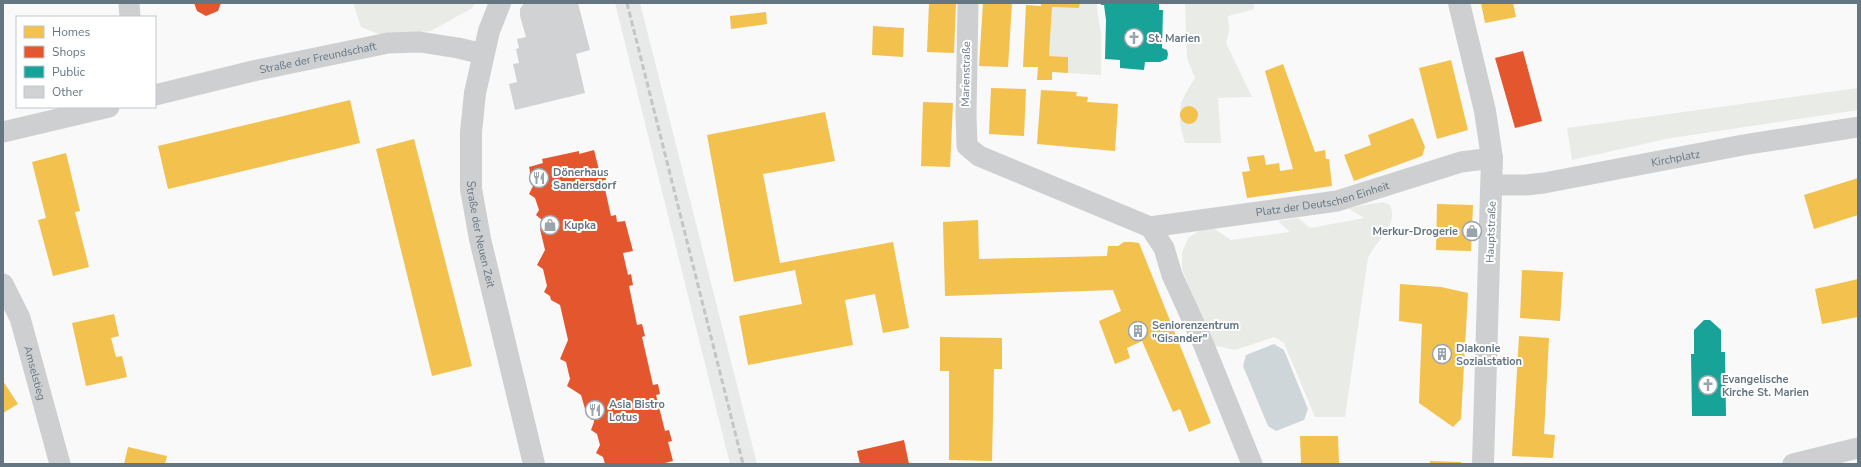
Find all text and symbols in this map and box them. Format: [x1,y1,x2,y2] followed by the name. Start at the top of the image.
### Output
[16,16,156,108] legend
[52,24,90,40] text: Homes
[1123,27,1145,49] church icon: St. Marien
[1148,31,1200,46] place label: St. Marien
[258,38,378,77] street label: Straße der Freundschaft
[958,41,974,107] street label: Marienstraße
[52,44,86,60] text: Shops
[52,64,86,80] text: Public
[52,84,84,100] text: Other
[1650,146,1701,170] street label: Kirchplatz
[553,165,617,193] place label: Dönerhaus Sandersdorf
[528,167,550,189] restaurant icon: Dönerhaus Sandersdorf
[1255,177,1391,220] street label: Platz der Deutschen Einheit
[463,181,499,289] street label: Straße der Neuen Zeit
[1482,201,1500,263] street label: Hauptstraße
[539,214,561,236] shop icon: Kupka
[564,218,596,233] place label: Kupka
[1461,220,1483,242] shop icon: Merkur-Drogerie
[1372,224,1458,239] place label: Merkur-Drogerie
[1152,318,1239,346] place label: Seniorenzentrum "Gisander"
[1127,320,1149,342] building icon: Seniorenzentrum "Gisander"
[1456,341,1522,369] place label: Diakonie Sozialstation
[1431,343,1453,365] building icon: Diakonie Sozialstation
[20,344,50,402] street label: Amselstieg
[1722,372,1809,400] place label: Evangelische Kirche St. Marien
[1697,374,1719,396] church icon: Evangelische Kirche St. Marien
[609,397,665,425] place label: Asia Bistro Lotus
[584,399,606,421] restaurant icon: Asia Bistro Lotus

